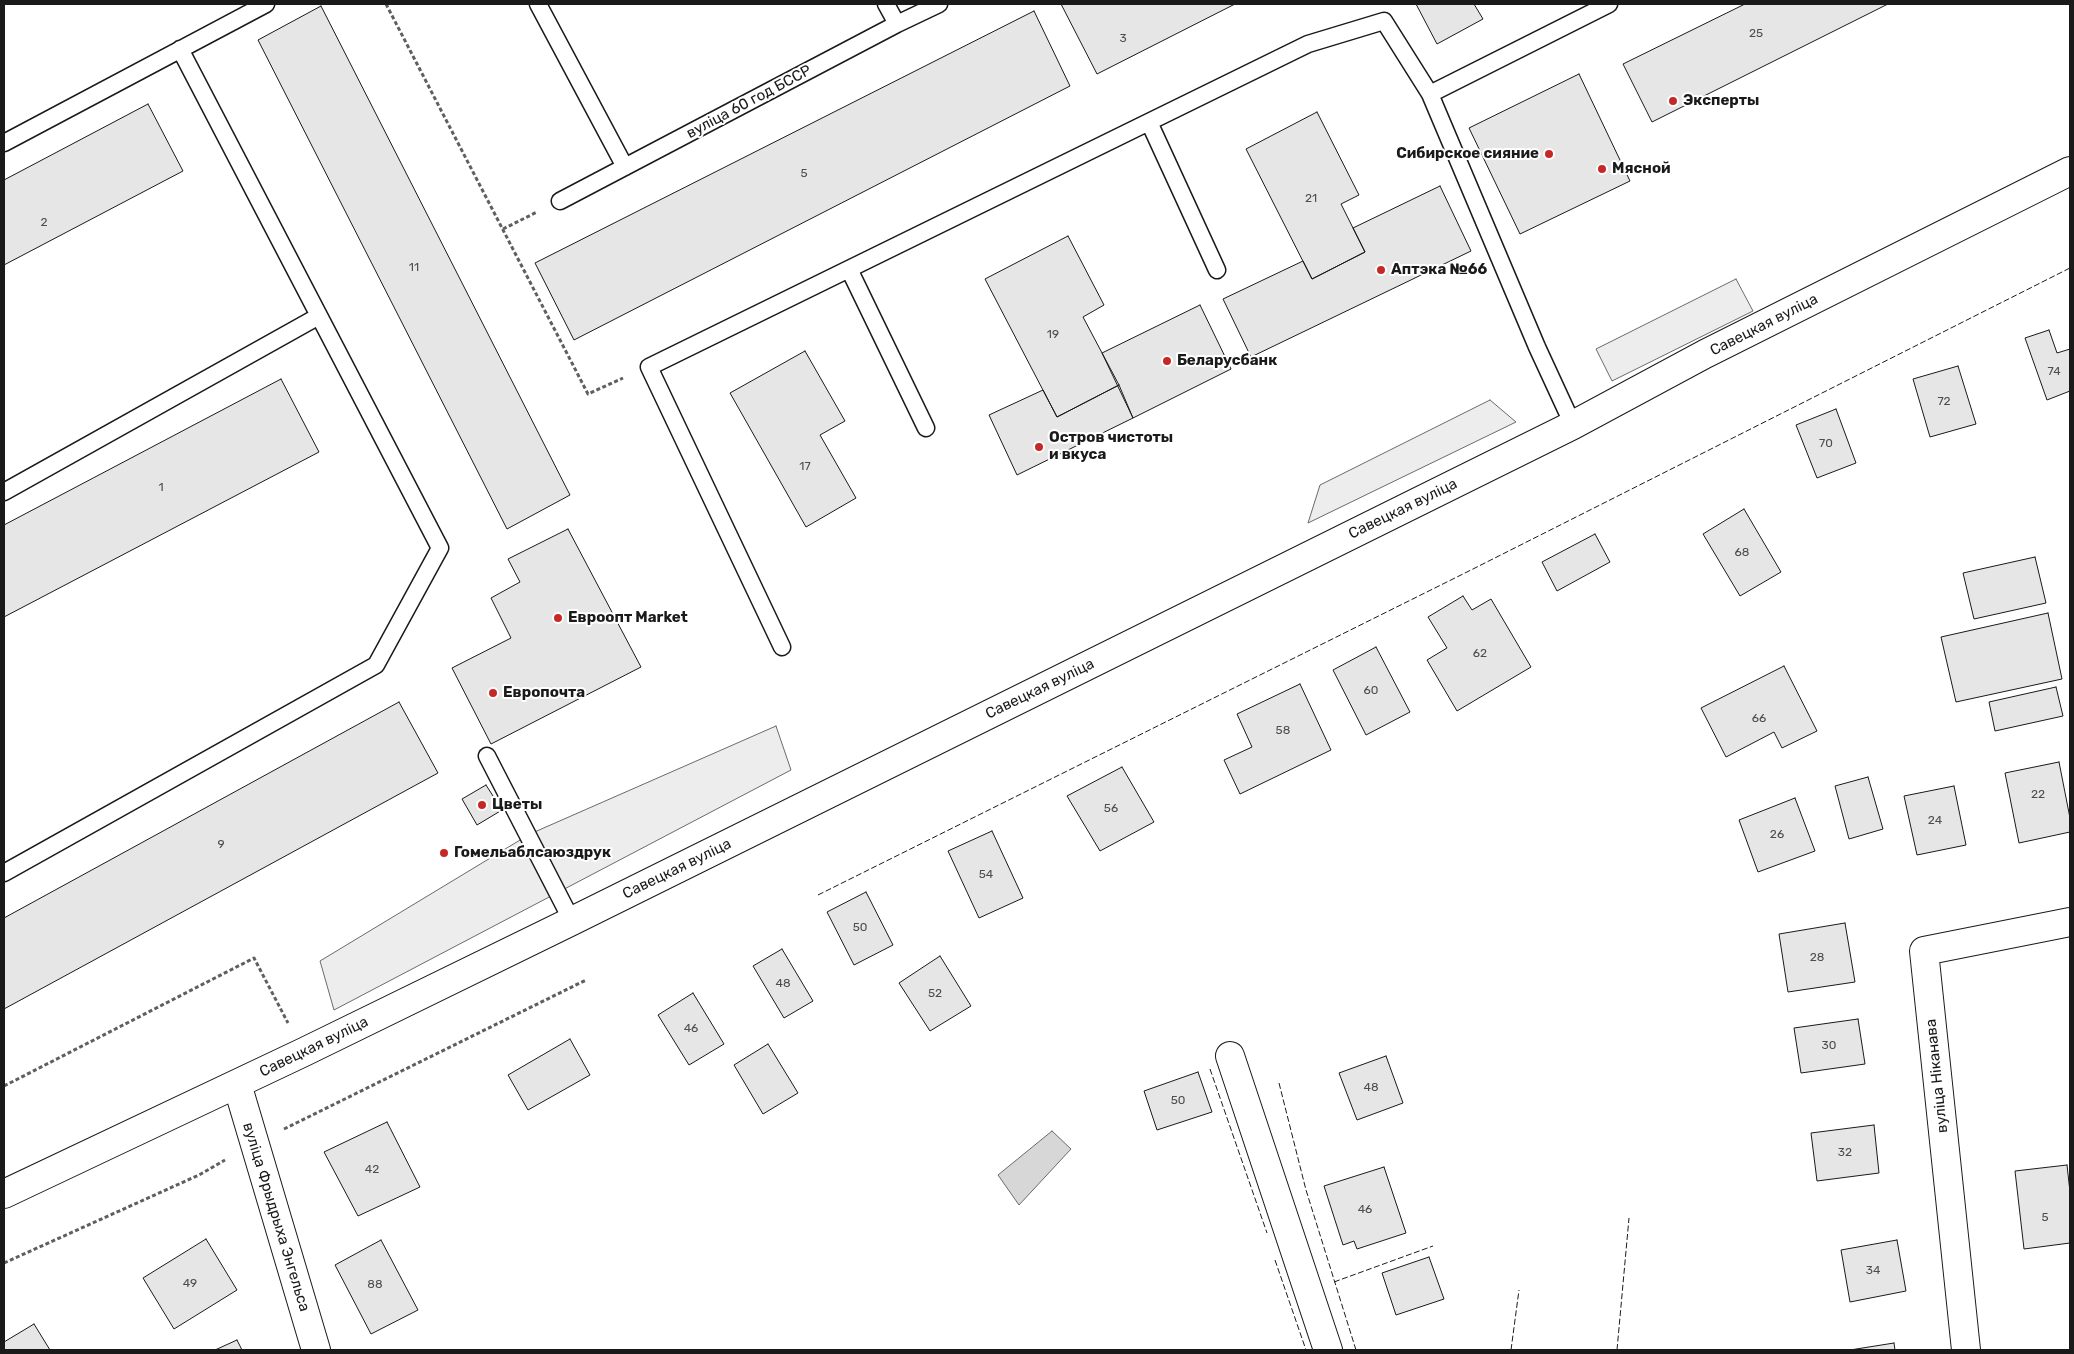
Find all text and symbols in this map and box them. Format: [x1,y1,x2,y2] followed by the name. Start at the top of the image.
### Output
[1749,27,1763,41] house number: 25
[1119,32,1127,46] house number: 3
[684,61,814,143] street label: вуліца 60 год БССР
[1683,92,1759,110] place label: Эксперты
[1667,95,1679,107] marker: Эксперты
[1396,145,1539,163] place label: Сибирское сияние
[1543,148,1555,160] marker: Сибирское сияние
[1612,160,1671,178] place label: Мясной
[1596,163,1608,175] marker: Мясной
[800,167,808,181] house number: 5
[1305,192,1317,206] house number: 21
[40,216,48,230] house number: 2
[409,261,419,275] house number: 11
[1391,261,1487,279] place label: Аптэка №66
[1375,264,1387,276] marker: Аптэка №66
[1707,290,1821,360] street label: Савецкая вуліца
[1047,328,1059,342] house number: 19
[1177,352,1277,370] place label: Беларусбанк
[1161,355,1173,367] marker: Беларусбанк
[2047,365,2061,379] house number: 74
[1937,395,1951,409] house number: 72
[1049,429,1173,464] place label: Остров чистоты и вкуса
[1819,437,1833,451] house number: 70
[1033,441,1045,453] marker: Остров чистоты и вкуса
[799,460,811,474] house number: 17
[1346,475,1460,543] street label: Савецкая вуліца
[158,481,164,495] house number: 1
[1735,546,1749,560] house number: 68
[568,609,688,627] place label: Евроопт Market
[552,612,564,624] marker: Евроопт Market
[1473,647,1487,661] house number: 62
[983,655,1097,723] street label: Савецкая вуліца
[503,684,585,702] place label: Европочта
[1364,684,1378,698] house number: 60
[487,687,499,699] marker: Европочта
[1752,712,1766,726] house number: 66
[1276,724,1290,738] house number: 58
[2031,788,2045,802] house number: 22
[492,796,542,814] place label: Цветы
[476,799,488,811] marker: Цветы
[1104,802,1118,816] house number: 56
[1928,814,1942,828] house number: 24
[1770,828,1784,842] house number: 26
[620,835,734,903] street label: Савецкая вуліца
[217,838,225,852] house number: 9
[454,844,611,862] place label: Гомельаблсаюздрук
[438,847,450,859] marker: Гомельаблсаюздрук
[979,868,993,882] house number: 54
[853,921,867,935] house number: 50
[1810,951,1824,965] house number: 28
[775,977,791,991] house number: 48
[928,987,942,1001] house number: 52
[257,1013,371,1081] street label: Савецкая вуліца
[1922,1018,1952,1134] street label: вуліца Ніканава
[684,1022,698,1036] house number: 46
[1822,1039,1836,1053] house number: 30
[1363,1081,1379,1095] house number: 48
[1171,1094,1185,1108] house number: 50
[239,1120,313,1314] street label: вуліца Фрыдрыха Энгельса
[1838,1146,1852,1160] house number: 32
[365,1163,379,1177] house number: 42
[1358,1203,1372,1217] house number: 46
[2041,1211,2049,1225] house number: 5
[1866,1264,1880,1278] house number: 34
[183,1277,197,1291] house number: 49
[367,1278,383,1292] house number: 88

